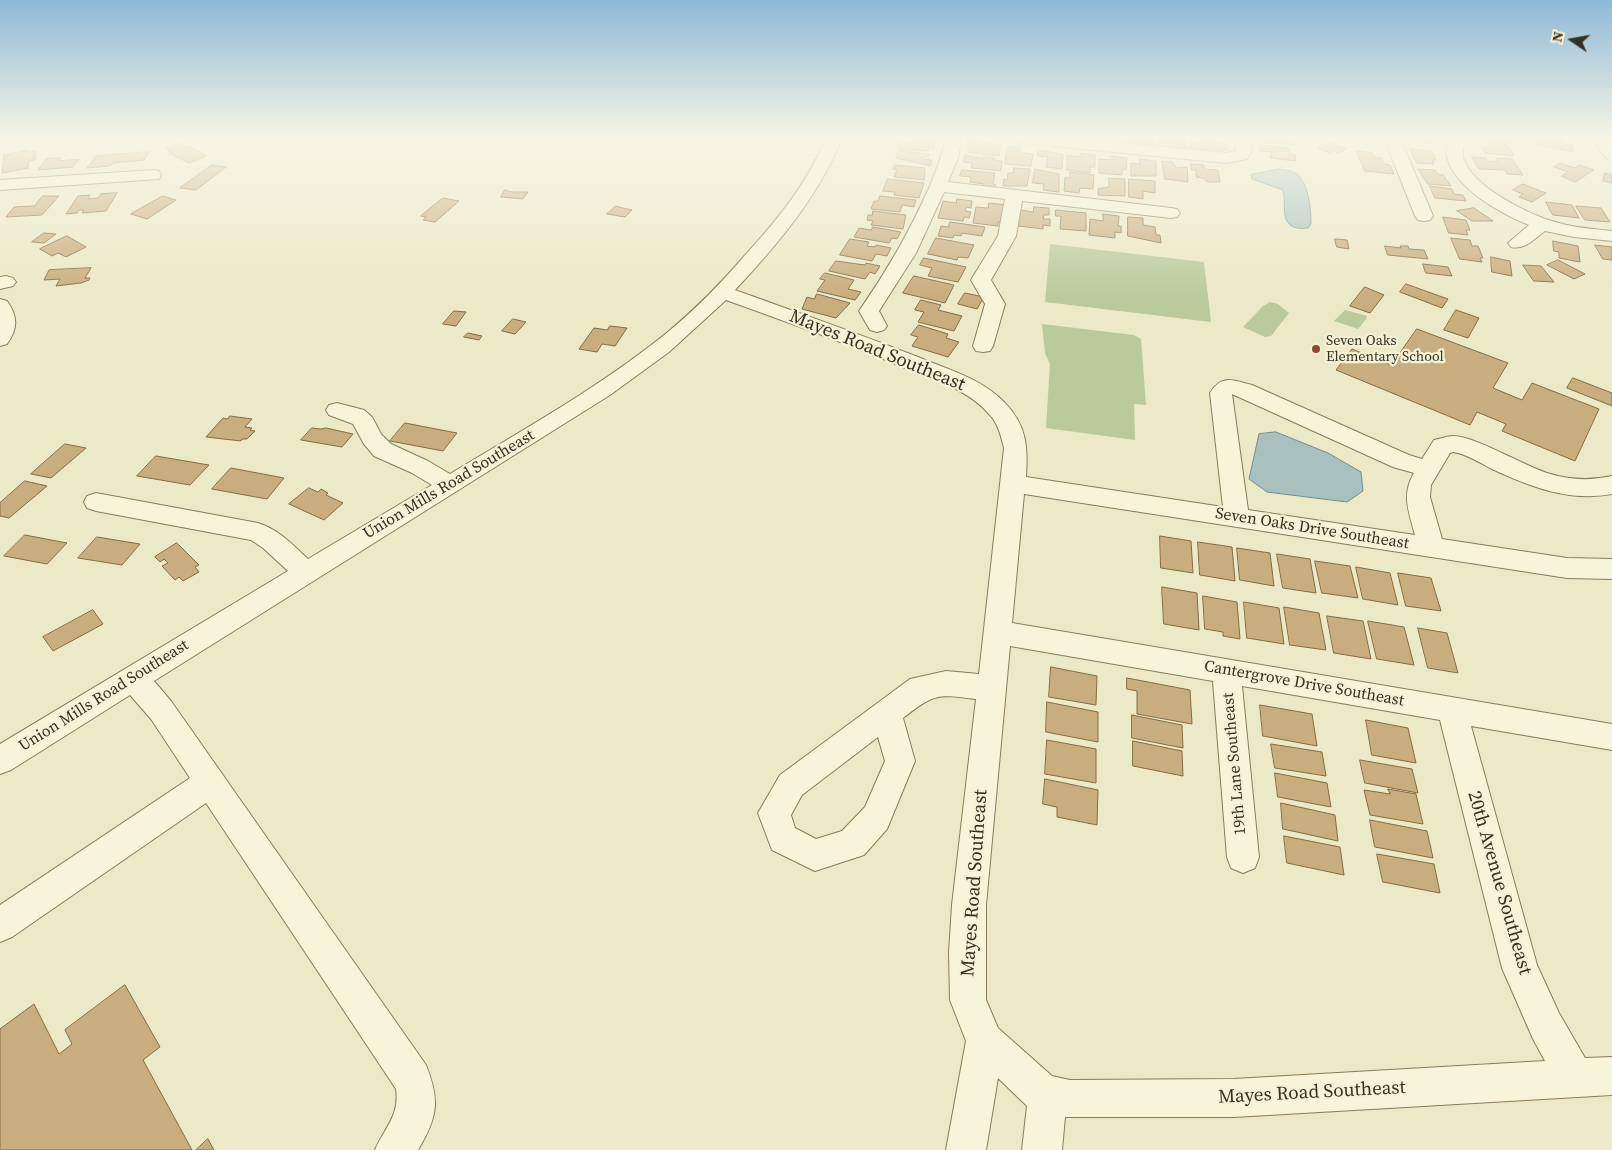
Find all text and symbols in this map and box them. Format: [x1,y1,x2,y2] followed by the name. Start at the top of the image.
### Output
[1547,15,1597,65] north arrow
[1546,30,1568,44] text: N
[786,305,968,397] street label: Mayes Road Southeast
[1326,333,1444,366] place label: Seven Oaks Elementary School
[1310,343,1322,355] marker: Seven Oaks Elementary School
[360,426,538,544] street label: Union Mills Road Southeast
[1214,504,1410,554] street label: Seven Oaks Drive Southeast
[16,636,192,756] street label: Union Mills Road Southeast
[1203,657,1405,711] street label: Cantergrove Drive Southeast
[1219,692,1251,836] street label: 19th Lane Southeast
[957,789,993,977] street label: Mayes Road Southeast
[1462,789,1536,977] street label: 20th Avenue Southeast
[1218,1077,1406,1109] street label: Mayes Road Southeast

